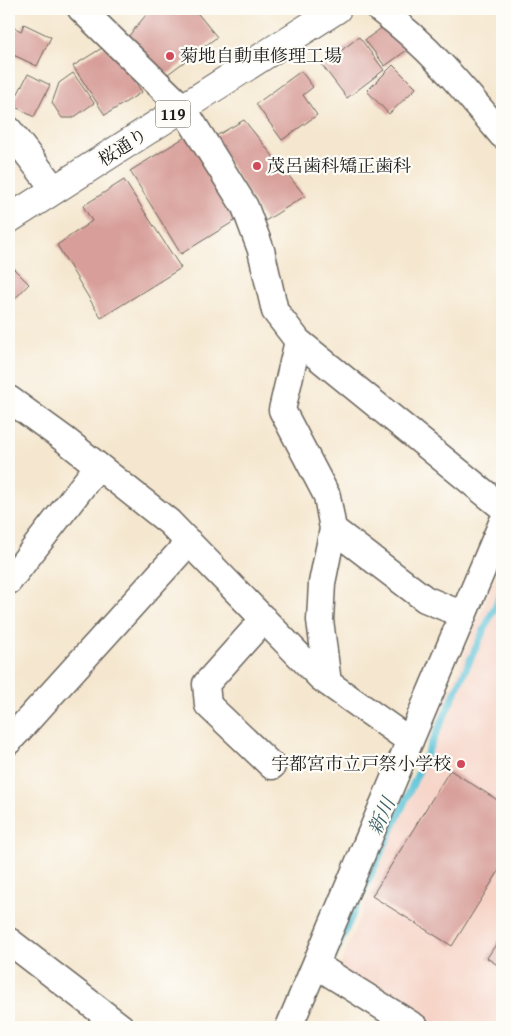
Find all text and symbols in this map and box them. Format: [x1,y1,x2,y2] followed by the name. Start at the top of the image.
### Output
[180,42,342,69] place label: 菊地自動車修理工場
[164,50,176,62] marker: 菊地自動車修理工場
[156,100,190,128] road number: 119
[93,121,153,173] street label: 桜通り
[267,152,411,179] place label: 茂呂歯科矯正歯科
[251,160,263,172] marker: 茂呂歯科矯正歯科
[271,750,451,777] place label: 宇都宮市立戸祭小学校
[455,758,467,770] marker: 宇都宮市立戸祭小学校
[360,791,403,839] water label: 新川

